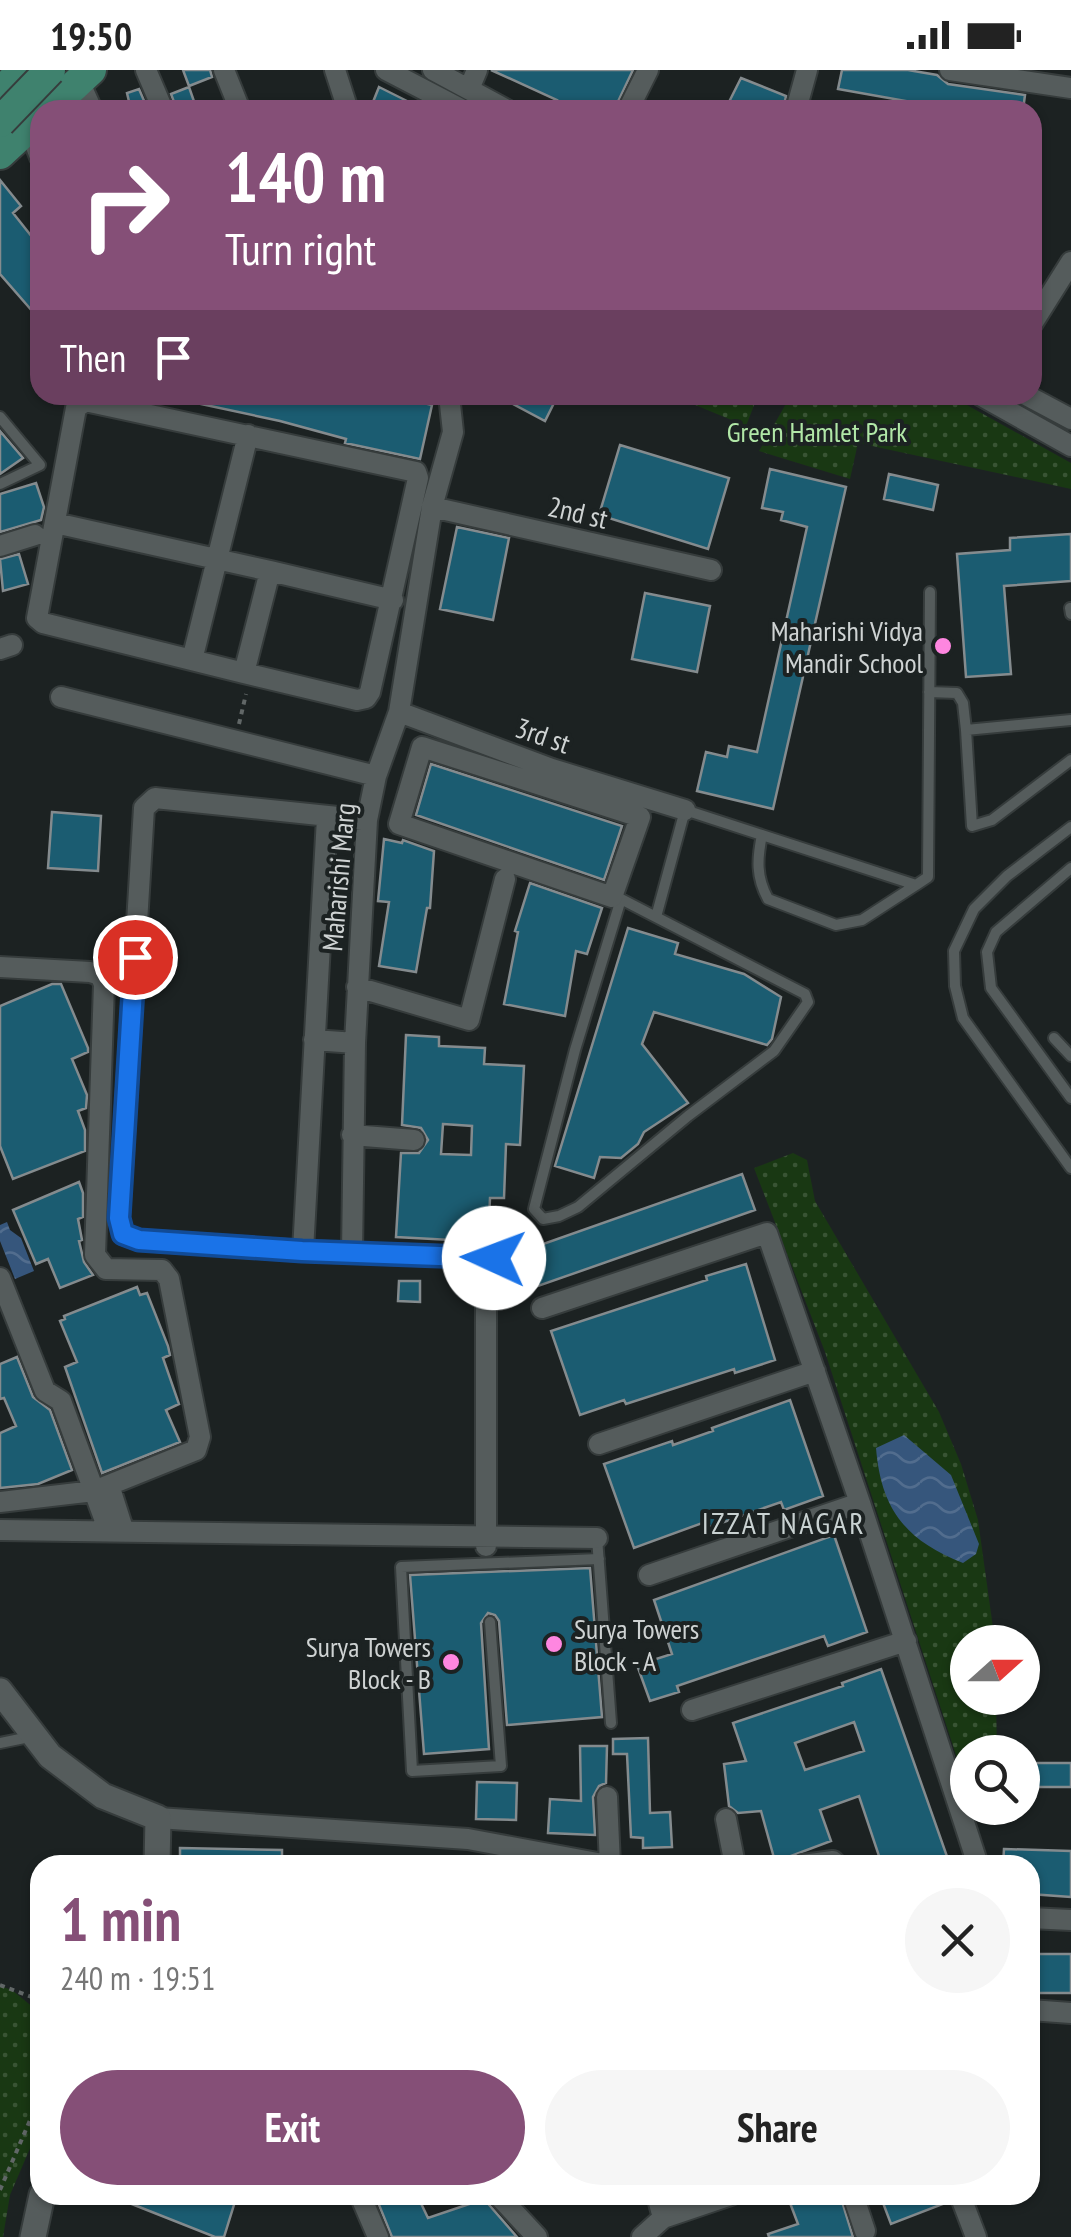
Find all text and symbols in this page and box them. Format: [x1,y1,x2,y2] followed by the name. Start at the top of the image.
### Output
[50,11,132,60] text: 19:50
[225,131,386,221] text: 140 m
[60,140,190,270] icon: right
[225,219,376,277] text: Turn right
[146,330,201,385] icon: arrive
[60,333,126,382] text: Then
[727,413,907,450] park label: Green Hamlet Park
[545,487,612,537] street label: 2nd st
[771,612,923,681] place label: Maharishi Vidya Mandir School
[932,635,954,657] marker: Maharishi Vidya Mandir School
[511,708,576,762] street label: 3rd st
[313,801,363,953] street label: Maharishi Marg
[93,915,178,1000] pin
[108,930,163,985] icon: arrive
[442,1206,546,1310] position arrow
[702,1503,866,1542] district label: IZZAT NAGAR
[574,1610,699,1679] place label: Surya Towers Block - A
[950,1625,1040,1715] north arrow
[950,1625,1040,1825] map controls
[306,1628,431,1697] place label: Surya Towers Block - B
[543,1633,565,1655] marker: Surya Towers Block - A
[440,1651,462,1673] marker: Surya Towers Block - B
[950,1735,1040,1825] button: search
[60,1880,181,1958] text: 1 min
[905,1888,1010,1993] button: close
[60,1957,215,1999] text: 240 m · 19:51
[60,2070,525,2185] button: Exit
[545,2070,1010,2185] button: Share

